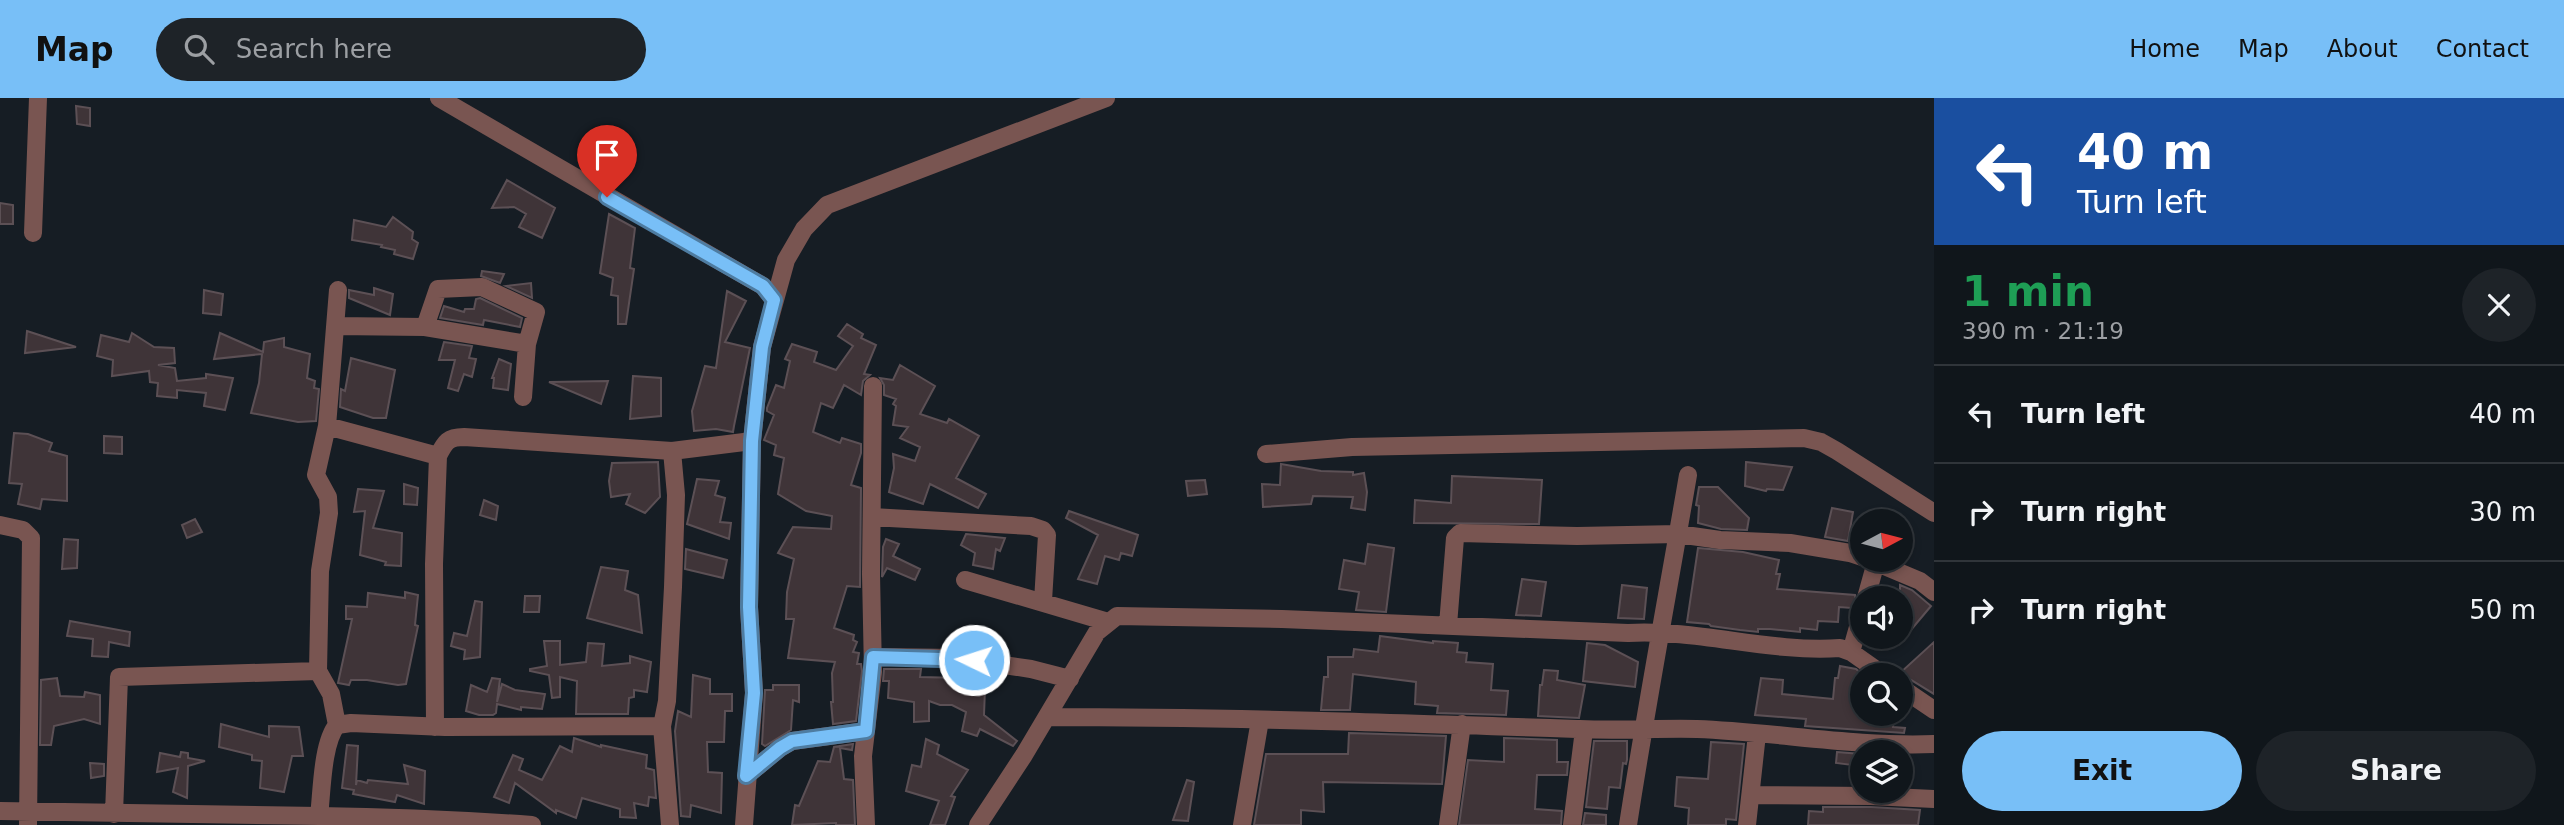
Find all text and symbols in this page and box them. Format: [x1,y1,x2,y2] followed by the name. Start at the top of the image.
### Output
[156,18,646,81] search box
[35,30,114,69] text: Map
[180,30,218,68] icon: search
[236,34,392,64] text: Search here
[2129,35,2200,63] text: Home
[2238,35,2289,63] text: Map
[2327,35,2398,63] text: About
[2436,35,2529,63] text: Contact
[2077,124,2213,181] text: 40 m
[577,125,637,197] pin
[1962,126,2053,217] icon: left
[588,136,626,174] icon: arrive
[2077,183,2207,221] text: Turn left
[1962,267,2094,316] text: 1 min
[2462,268,2536,342] button: close
[1962,318,2124,344] text: 390 m · 21:19
[1962,395,2000,433] icon: left
[2021,399,2145,429] text: Turn left
[2469,399,2536,429] text: 40 m
[1962,493,2000,531] icon: right
[2021,497,2166,527] text: Turn right
[2469,497,2536,527] text: 30 m
[1850,509,1913,572] north arrow
[1850,509,1913,803] map controls
[1850,586,1913,649] button: sound
[1962,591,2000,629] icon: right
[2021,595,2166,625] text: Turn right
[2469,595,2536,625] text: 50 m
[937,623,1011,697] position arrow
[1850,663,1913,726] button: search
[1962,731,2242,811] button: Exit
[2256,731,2536,811] button: Share
[1850,740,1913,803] button: layers

